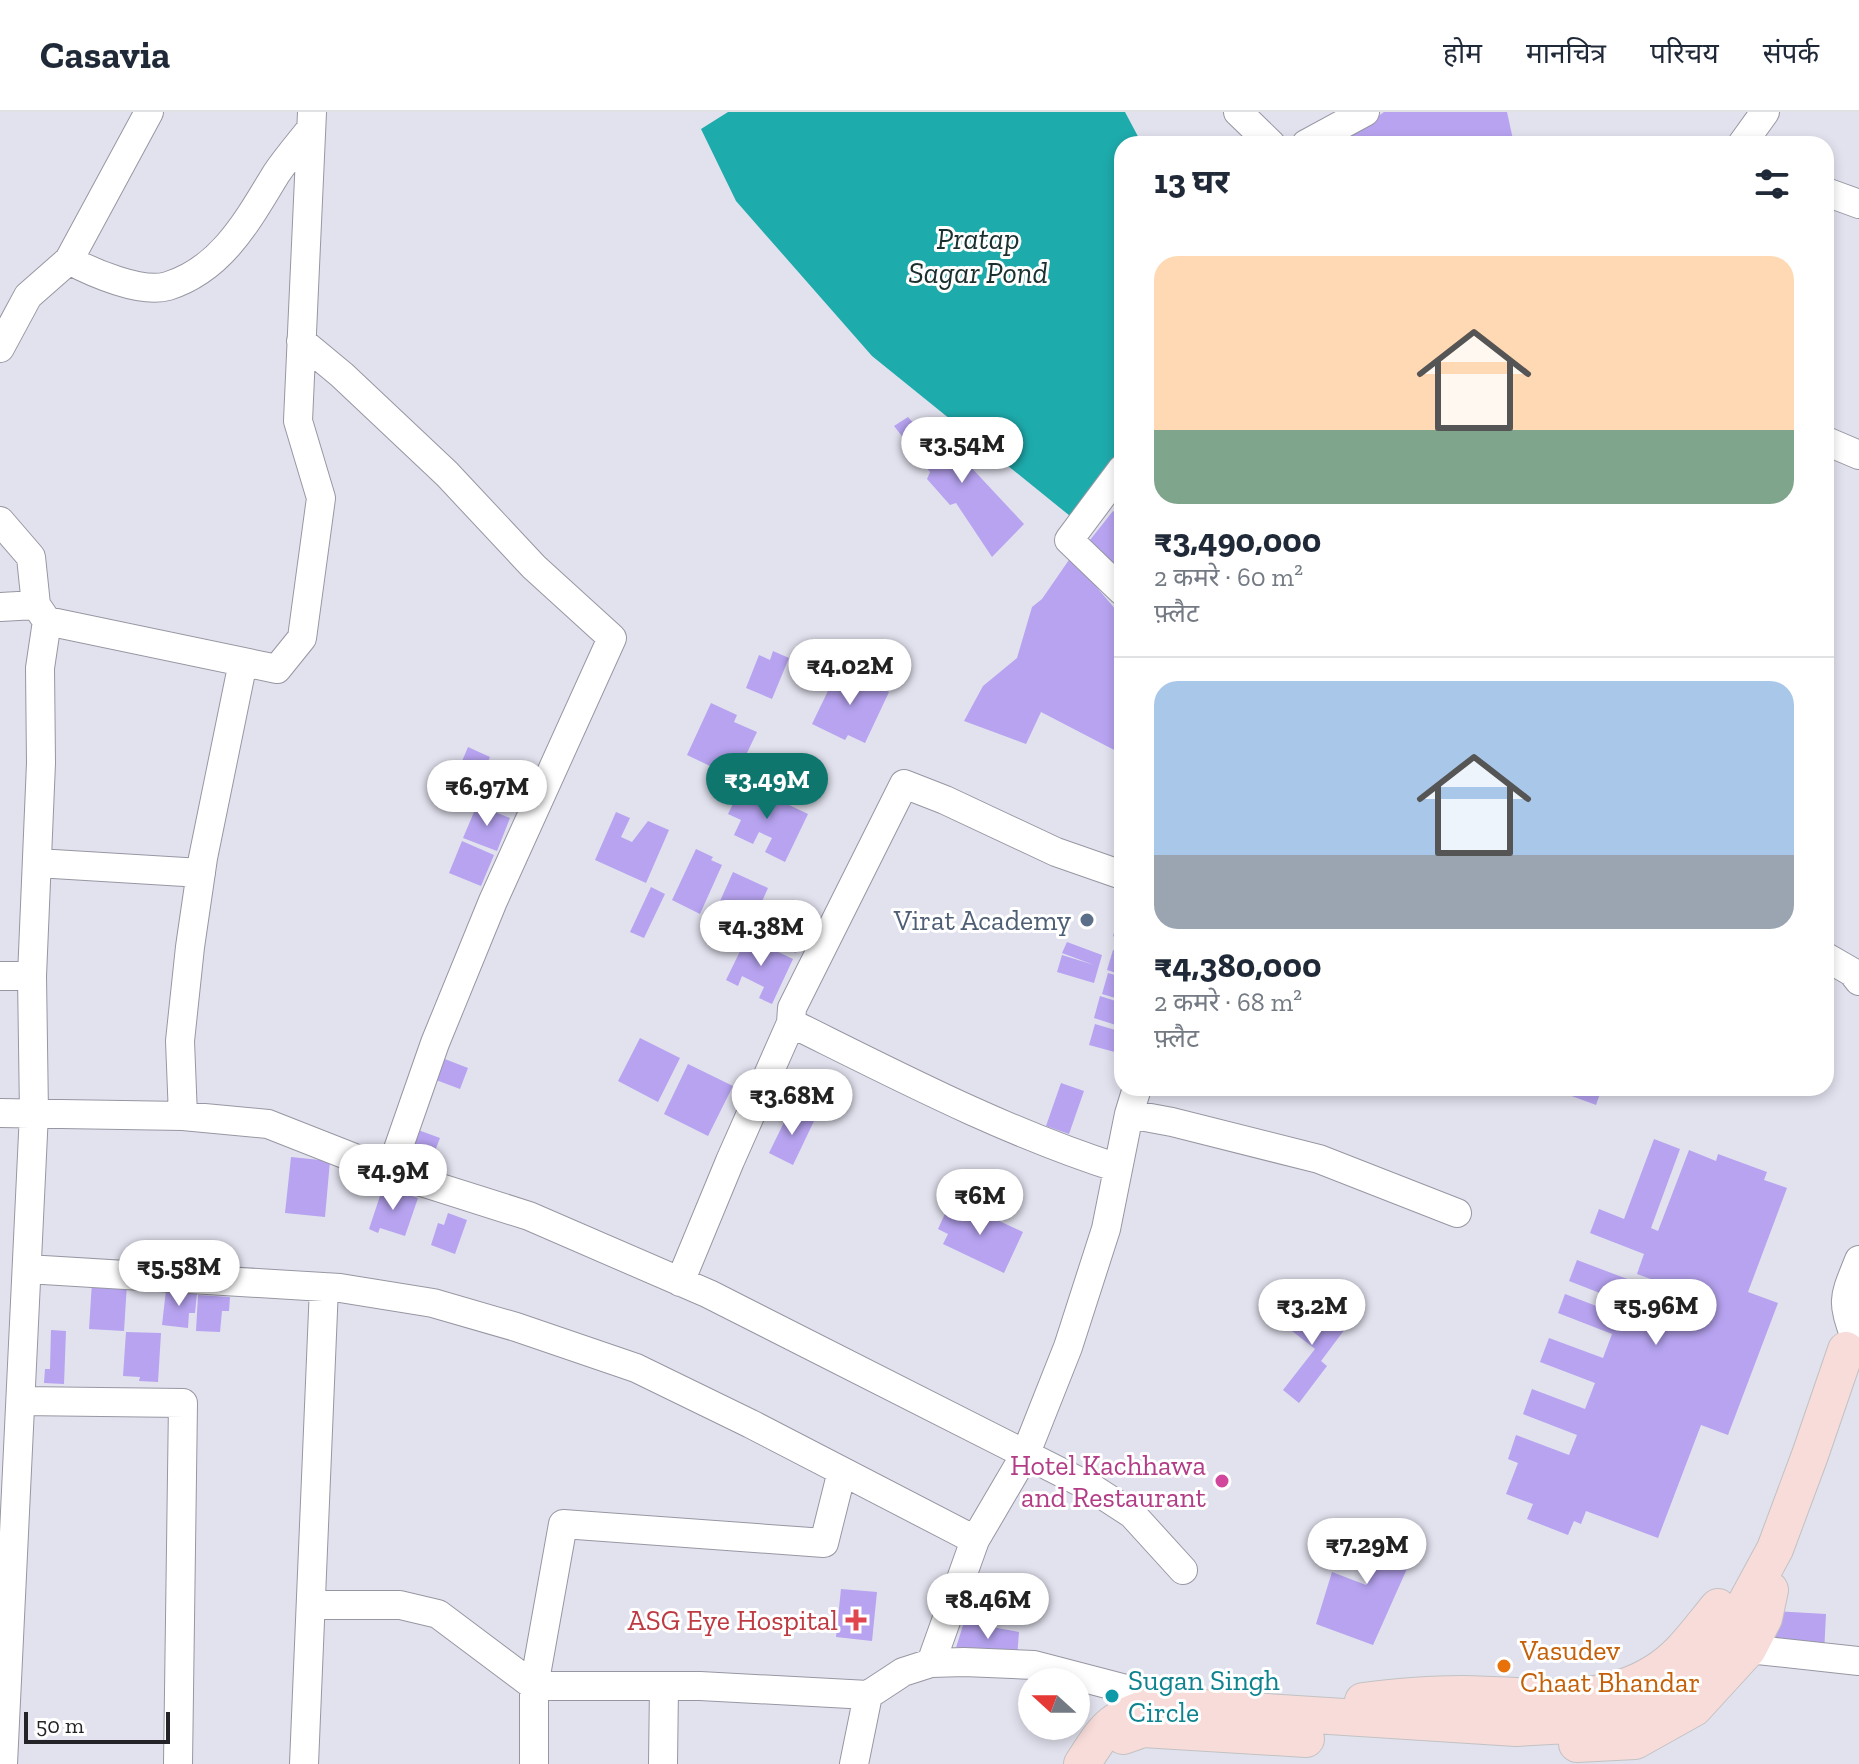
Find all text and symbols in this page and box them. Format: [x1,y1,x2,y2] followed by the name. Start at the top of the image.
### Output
[40,32,170,78] text: Casavia
[1443,37,1482,70] text: होम
[1526,37,1606,70] text: मानचित्र
[1650,37,1719,70] text: परिचय
[1763,37,1819,70] text: संपर्क
[1154,161,1229,202] text: 13 घर
[1750,162,1794,206] icon: filters
[908,221,1048,291] water label: Pratap Sagar Pond
[1402,308,1546,452] icon: home
[897,417,1027,485] pin: ₹3.54M
[919,427,1005,459] text: ₹3.54M
[1154,520,1321,561] text: ₹3,490,000
[1154,561,1303,593] text: 2 कमरे · 60 m²
[1154,597,1199,629] text: फ़्लैट
[785,639,915,707] pin: ₹4.02M
[806,649,894,681] text: ₹4.02M
[1402,733,1546,877] icon: home
[702,753,832,821] pin: ₹3.49M
[422,760,552,828] pin: ₹6.97M
[724,763,810,795] text: ₹3.49M
[445,770,529,802] text: ₹6.97M
[696,900,826,968] pin: ₹4.38M
[893,904,1072,937] place label: Virat Academy
[718,910,804,942] text: ₹4.38M
[1078,911,1096,929] marker: Virat Academy
[1154,945,1322,986] text: ₹4,380,000
[1154,986,1302,1018] text: 2 कमरे · 68 m²
[1154,1022,1199,1054] text: फ़्लैट
[727,1069,857,1137] pin: ₹3.68M
[750,1079,834,1111] text: ₹3.68M
[337,1144,449,1212] pin: ₹4.9M
[357,1154,429,1186] text: ₹4.9M
[941,1169,1019,1237] pin: ₹6M
[954,1179,1006,1211] text: ₹6M
[114,1240,244,1308] pin: ₹5.58M
[137,1250,221,1282] text: ₹5.58M
[1256,1279,1368,1347] pin: ₹3.2M
[1591,1279,1721,1347] pin: ₹5.96M
[1276,1289,1348,1321] text: ₹3.2M
[1614,1289,1698,1321] text: ₹5.96M
[1010,1449,1207,1514] place label: Hotel Kachhawa and Restaurant
[1213,1472,1231,1490] marker: Hotel Kachhawa and Restaurant
[1302,1518,1432,1586] pin: ₹7.29M
[1325,1528,1409,1560] text: ₹7.29M
[923,1573,1053,1641] pin: ₹8.46M
[945,1583,1031,1615] text: ₹8.46M
[628,1604,838,1637] place label: ASG Eye Hospital
[845,1609,867,1631] marker: ASG Eye Hospital
[1519,1634,1700,1699] place label: Vasudev Chaat Bhandar
[1495,1657,1513,1675] marker: Vasudev Chaat Bhandar
[1128,1664,1280,1729] place label: Sugan Singh Circle
[1018,1668,1090,1740] north arrow
[1018,1668,1090,1740] map controls
[1103,1687,1121,1705] marker: Sugan Singh Circle
[24,1708,170,1744] scale bar
[36,1712,84,1739] text: 50 m

